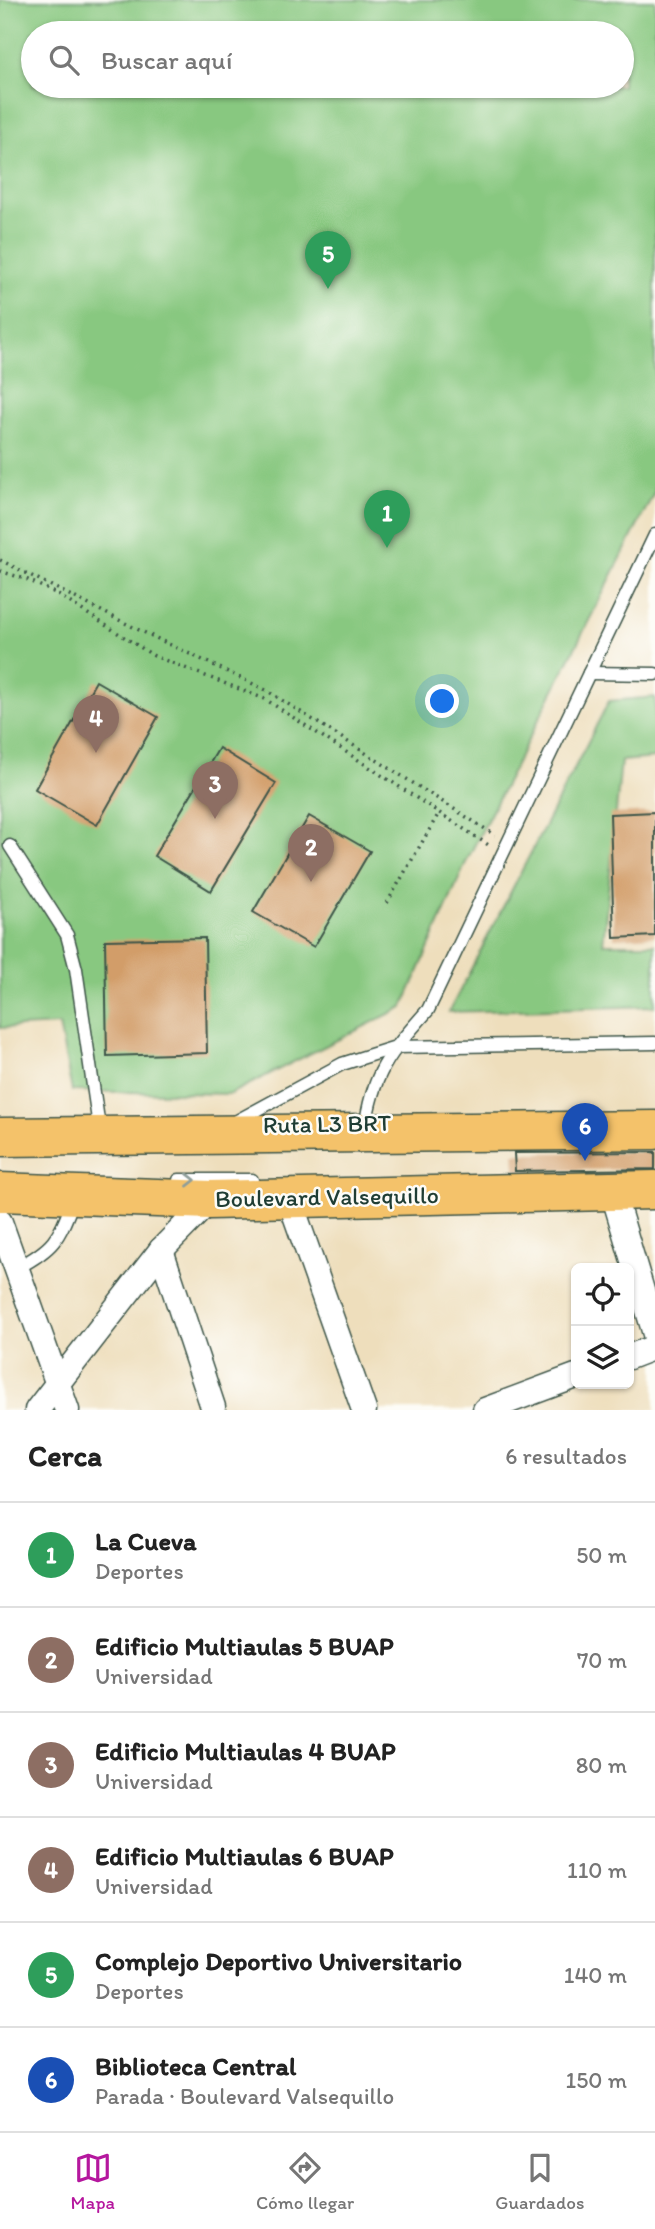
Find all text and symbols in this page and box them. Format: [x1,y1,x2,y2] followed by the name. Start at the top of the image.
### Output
[21,21,634,98] search box
[45,41,83,79] icon: search
[101,44,232,76] text: Buscar aquí
[305,231,351,289] pin: 5
[364,490,410,548] pin: 1
[425,684,459,718] your location
[73,695,119,753] pin: 4
[192,761,238,819] pin: 3
[288,824,334,882] pin: 2
[562,1103,608,1161] pin: 6
[263,1108,392,1139] street label: Ruta L3 BRT
[186,1172,196,1188] one-way arrow
[215,1180,439,1213] street label: Boulevard Valsequillo
[571,1263,634,1389] map controls
[571,1263,634,1326] button: locate
[571,1326,634,1389] button: layers
[28,1437,102,1474] text: Cerca
[505,1442,627,1470] text: 6 resultados
[95,1525,196,1557] text: La Cueva
[46,1541,56,1569] text: 1
[576,1541,627,1569] text: 50 m
[95,1557,184,1585] text: Deportes
[95,1630,394,1662] text: Edificio Multiaulas 5 BUAP
[45,1646,57,1674] text: 2
[577,1646,627,1674] text: 70 m
[95,1662,213,1690] text: Universidad
[95,1735,396,1767] text: Edificio Multiaulas 4 BUAP
[45,1751,57,1779] text: 3
[576,1751,627,1779] text: 80 m
[95,1767,213,1795] text: Universidad
[95,1840,394,1872] text: Edificio Multiaulas 6 BUAP
[44,1856,58,1884] text: 4
[567,1856,627,1884] text: 110 m
[95,1872,213,1900] text: Universidad
[95,1945,462,1977] text: Complejo Deportivo Universitario
[45,1961,57,1989] text: 5
[564,1961,627,1989] text: 140 m
[95,1977,184,2005] text: Deportes
[95,2050,296,2082] text: Biblioteca Central
[45,2066,57,2094] text: 6
[566,2066,627,2094] text: 150 m
[95,2082,394,2110] text: Parada · Boulevard Valsequillo
[71,2149,115,2214] tab: Mapa
[256,2149,354,2214] tab: Cómo llegar
[495,2149,584,2214] tab: Guardados

